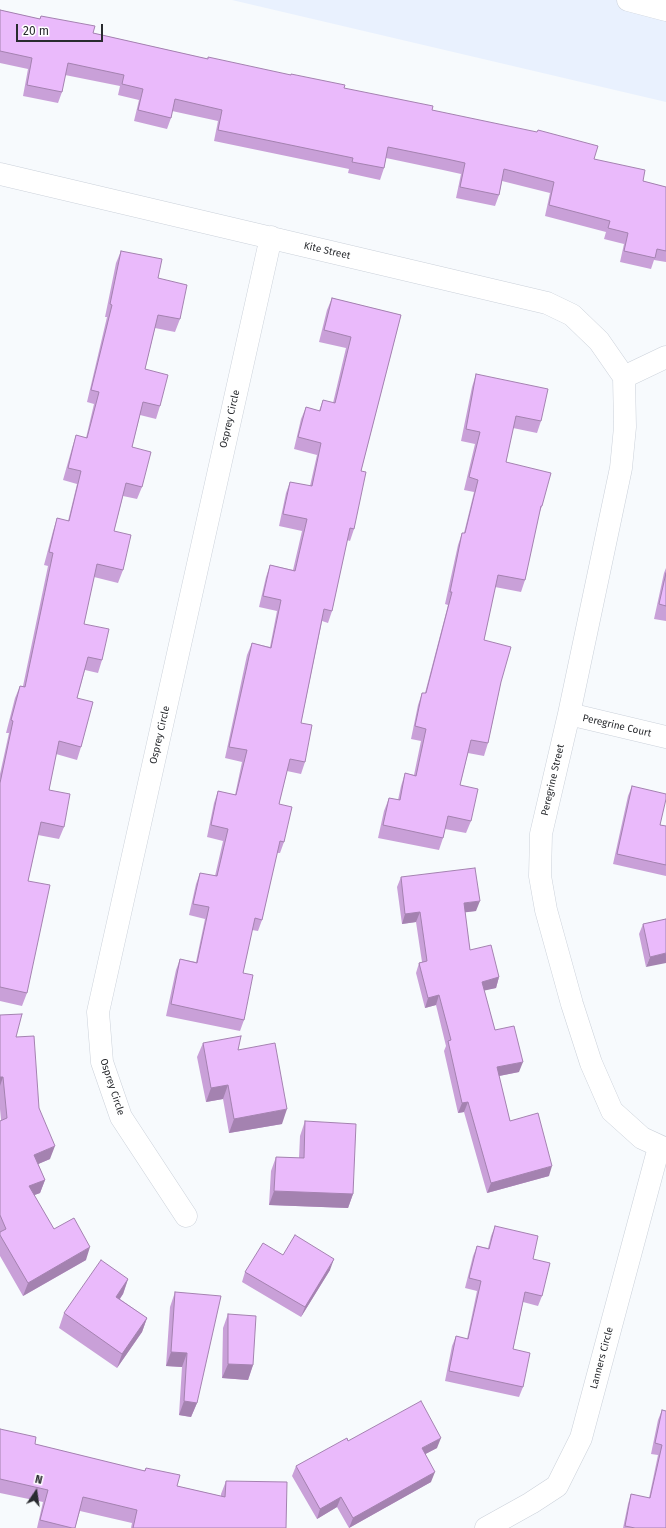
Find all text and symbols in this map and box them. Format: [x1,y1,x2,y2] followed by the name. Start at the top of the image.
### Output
[18,16,105,42] scale bar
[23,24,49,38] text: 20 m
[303,240,351,262] street label: Kite Street
[217,389,243,449] street label: Osprey Circle
[147,705,173,765] street label: Osprey Circle
[581,712,653,740] street label: Peregrine Court
[539,743,567,817] street label: Peregrine Street
[97,1057,127,1117] street label: Osprey Circle
[588,1326,616,1390] street label: Lanners Circle
[16,1472,56,1512] north arrow
[34,1473,44,1487] text: N

